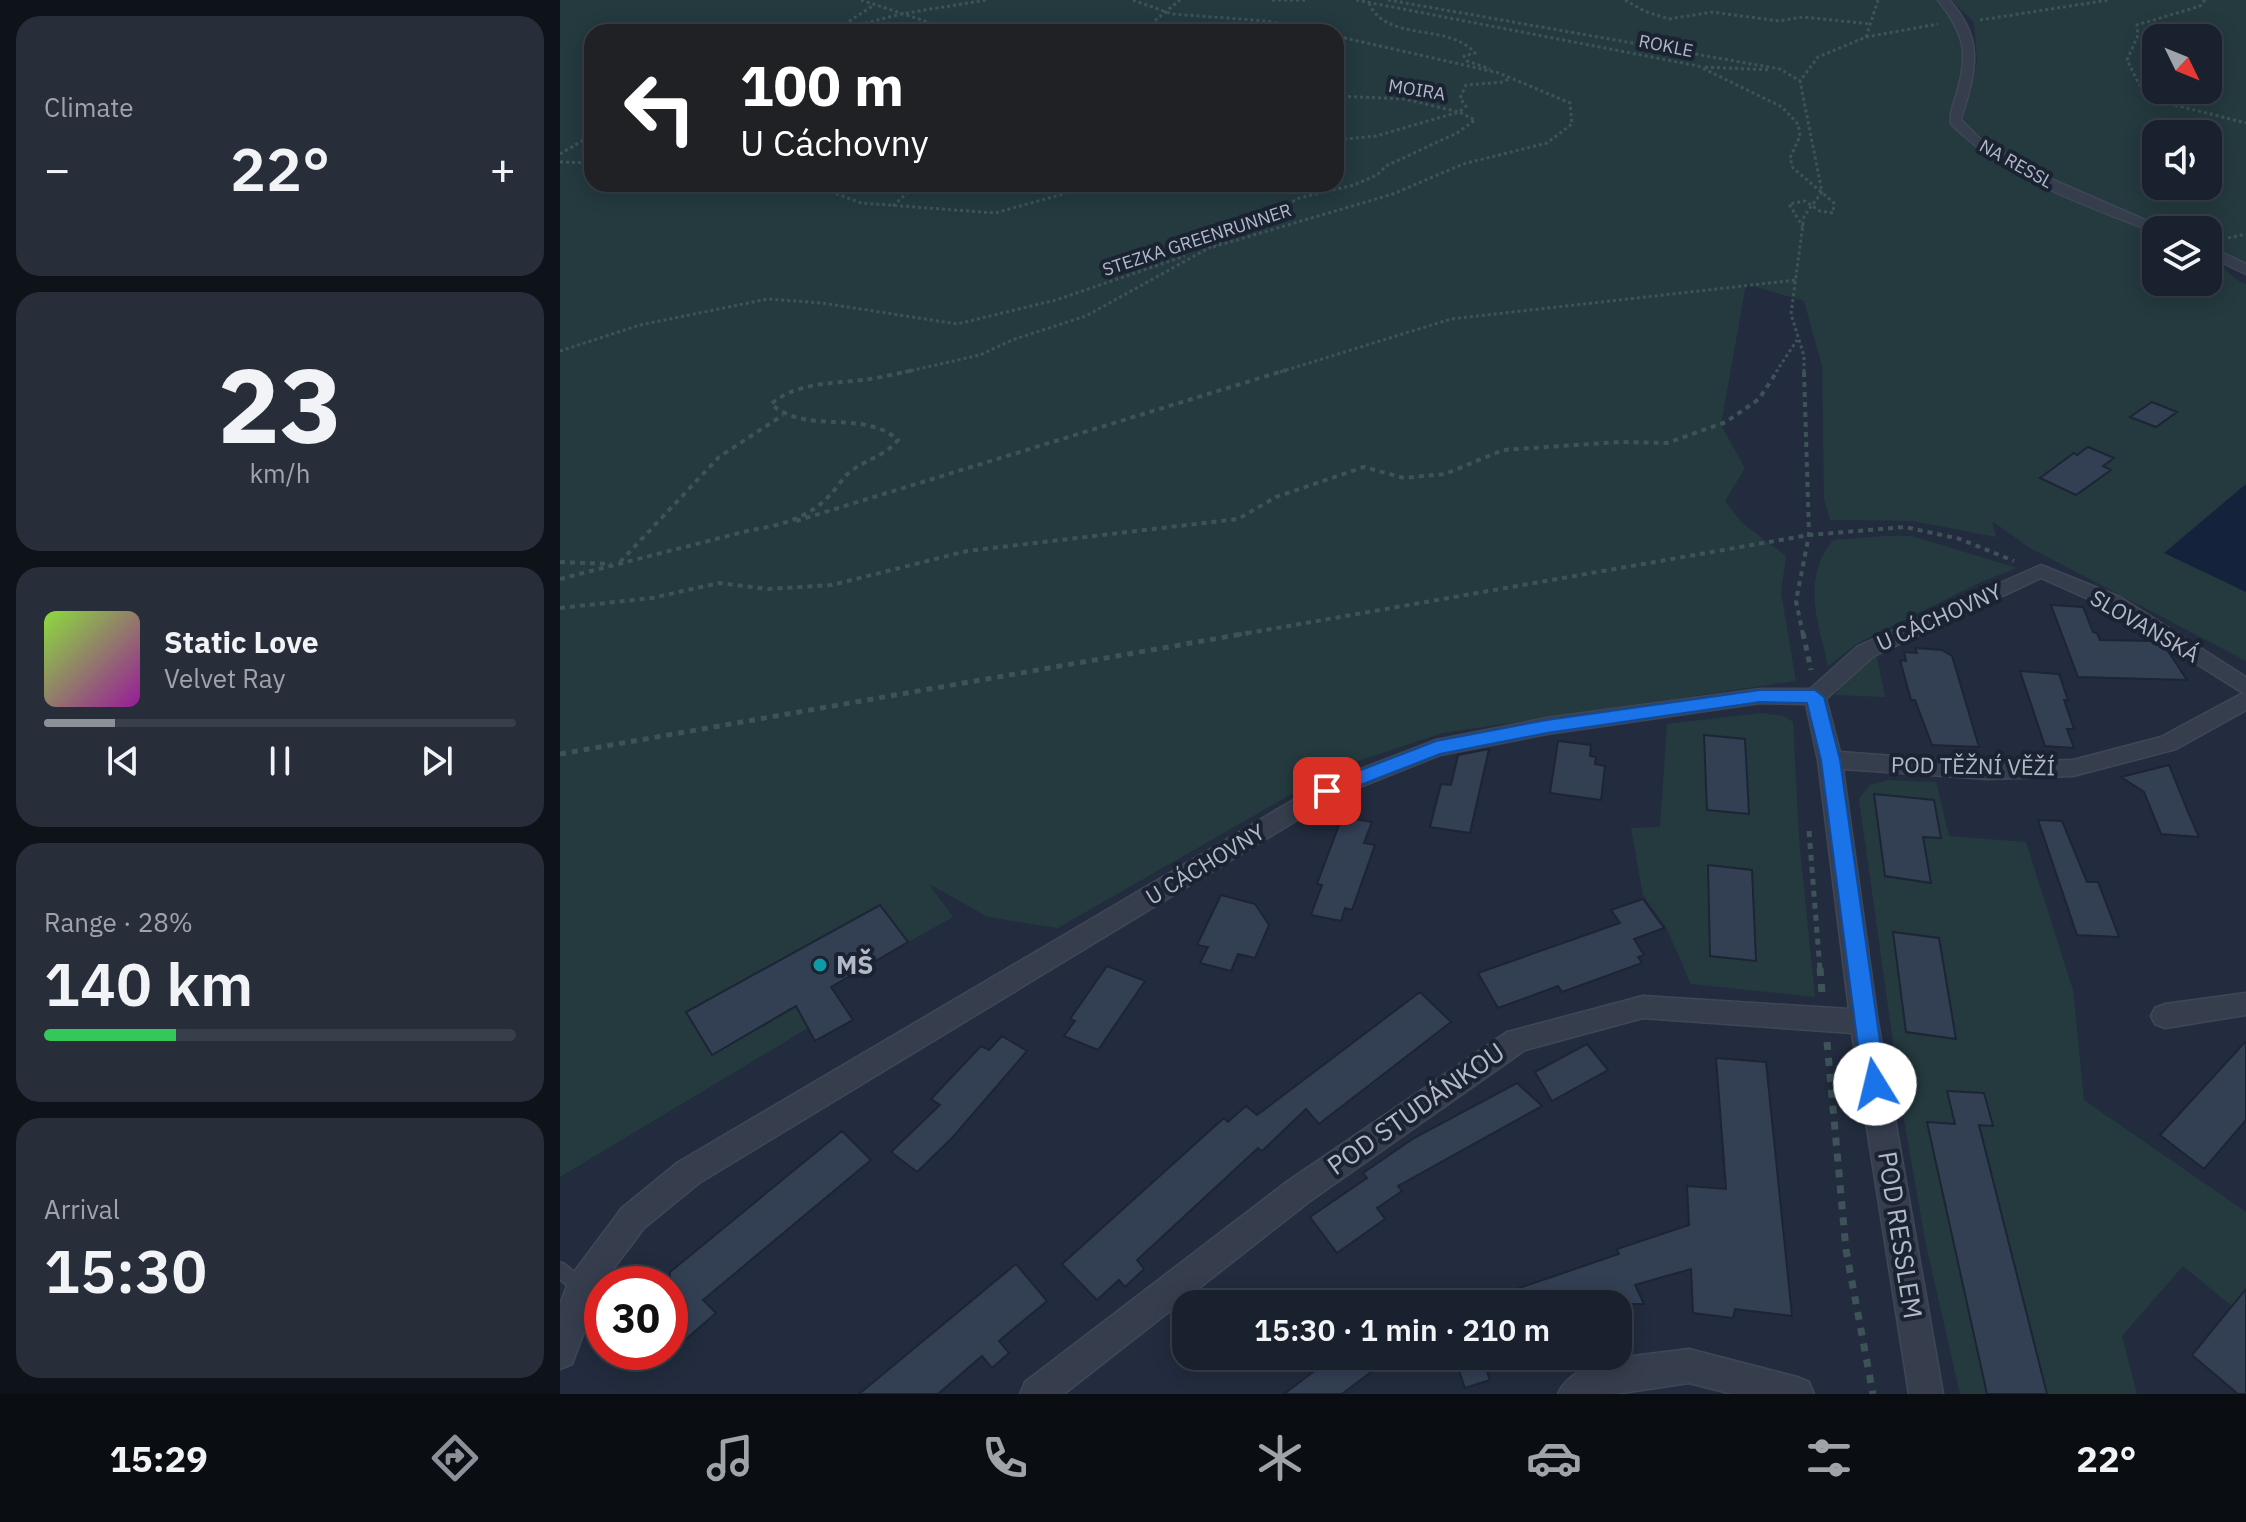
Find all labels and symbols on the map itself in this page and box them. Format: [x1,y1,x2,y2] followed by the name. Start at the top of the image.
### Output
[2142,24,2222,104] north arrow
[1637,29,1695,62] street label: ROKLE
[1387,74,1448,105] street label: MOIRA
[1976,134,2057,193] street label: NA RESSL
[1099,198,1294,281] street label: STEZKA GREENRUNNER
[1872,576,2006,657] street label: U CÁCHOVNY
[2085,583,2205,668] street label: SLOVANSKÁ
[1891,750,2055,781] street label: POD TĚŽNÍ VĚŽÍ
[1293,757,1361,825] pin
[1140,817,1270,911] street label: U CÁCHOVNY
[836,947,874,981] place label: MŠ
[811,956,829,974] marker: MŠ
[1320,1034,1511,1182] street label: POD STUDÁNKOU
[1833,1042,1917,1126] position arrow
[1871,1149,1931,1321] street label: POD RESSLEM
[584,1266,688,1370] speed limit sign: 30

